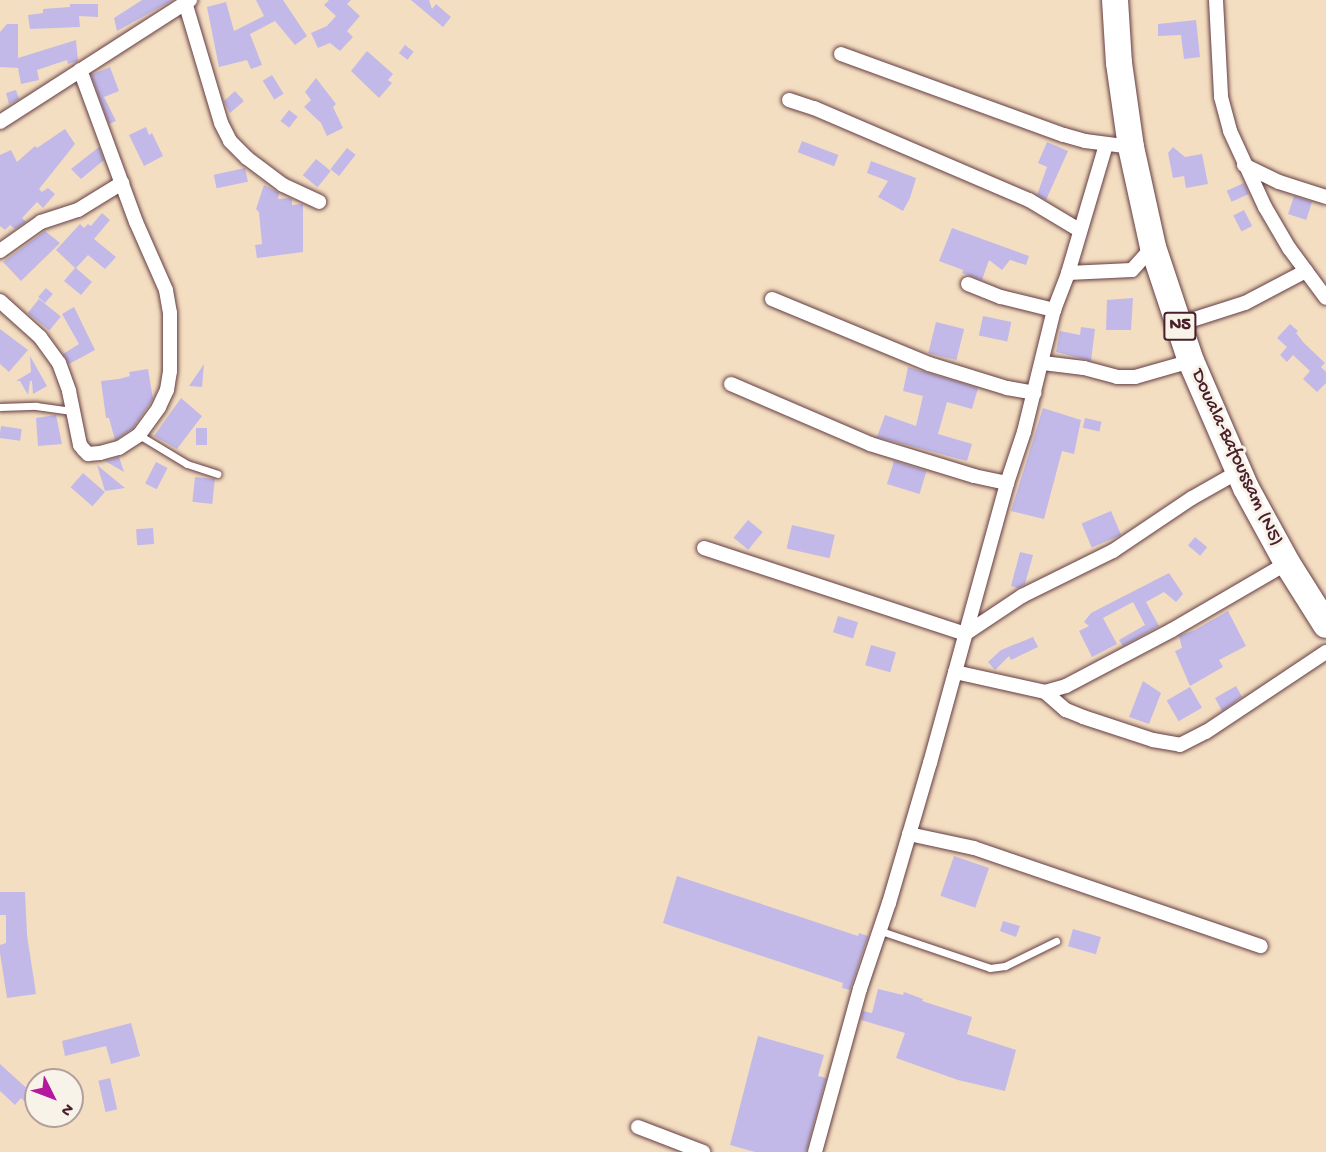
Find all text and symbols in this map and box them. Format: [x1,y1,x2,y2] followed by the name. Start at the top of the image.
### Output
[1162,311,1198,341] road number: N5
[1184,366,1288,550] street label: Douala-Bafoussam (N5)
[24,1068,84,1128] north arrow
[56,1099,77,1119] text: N

